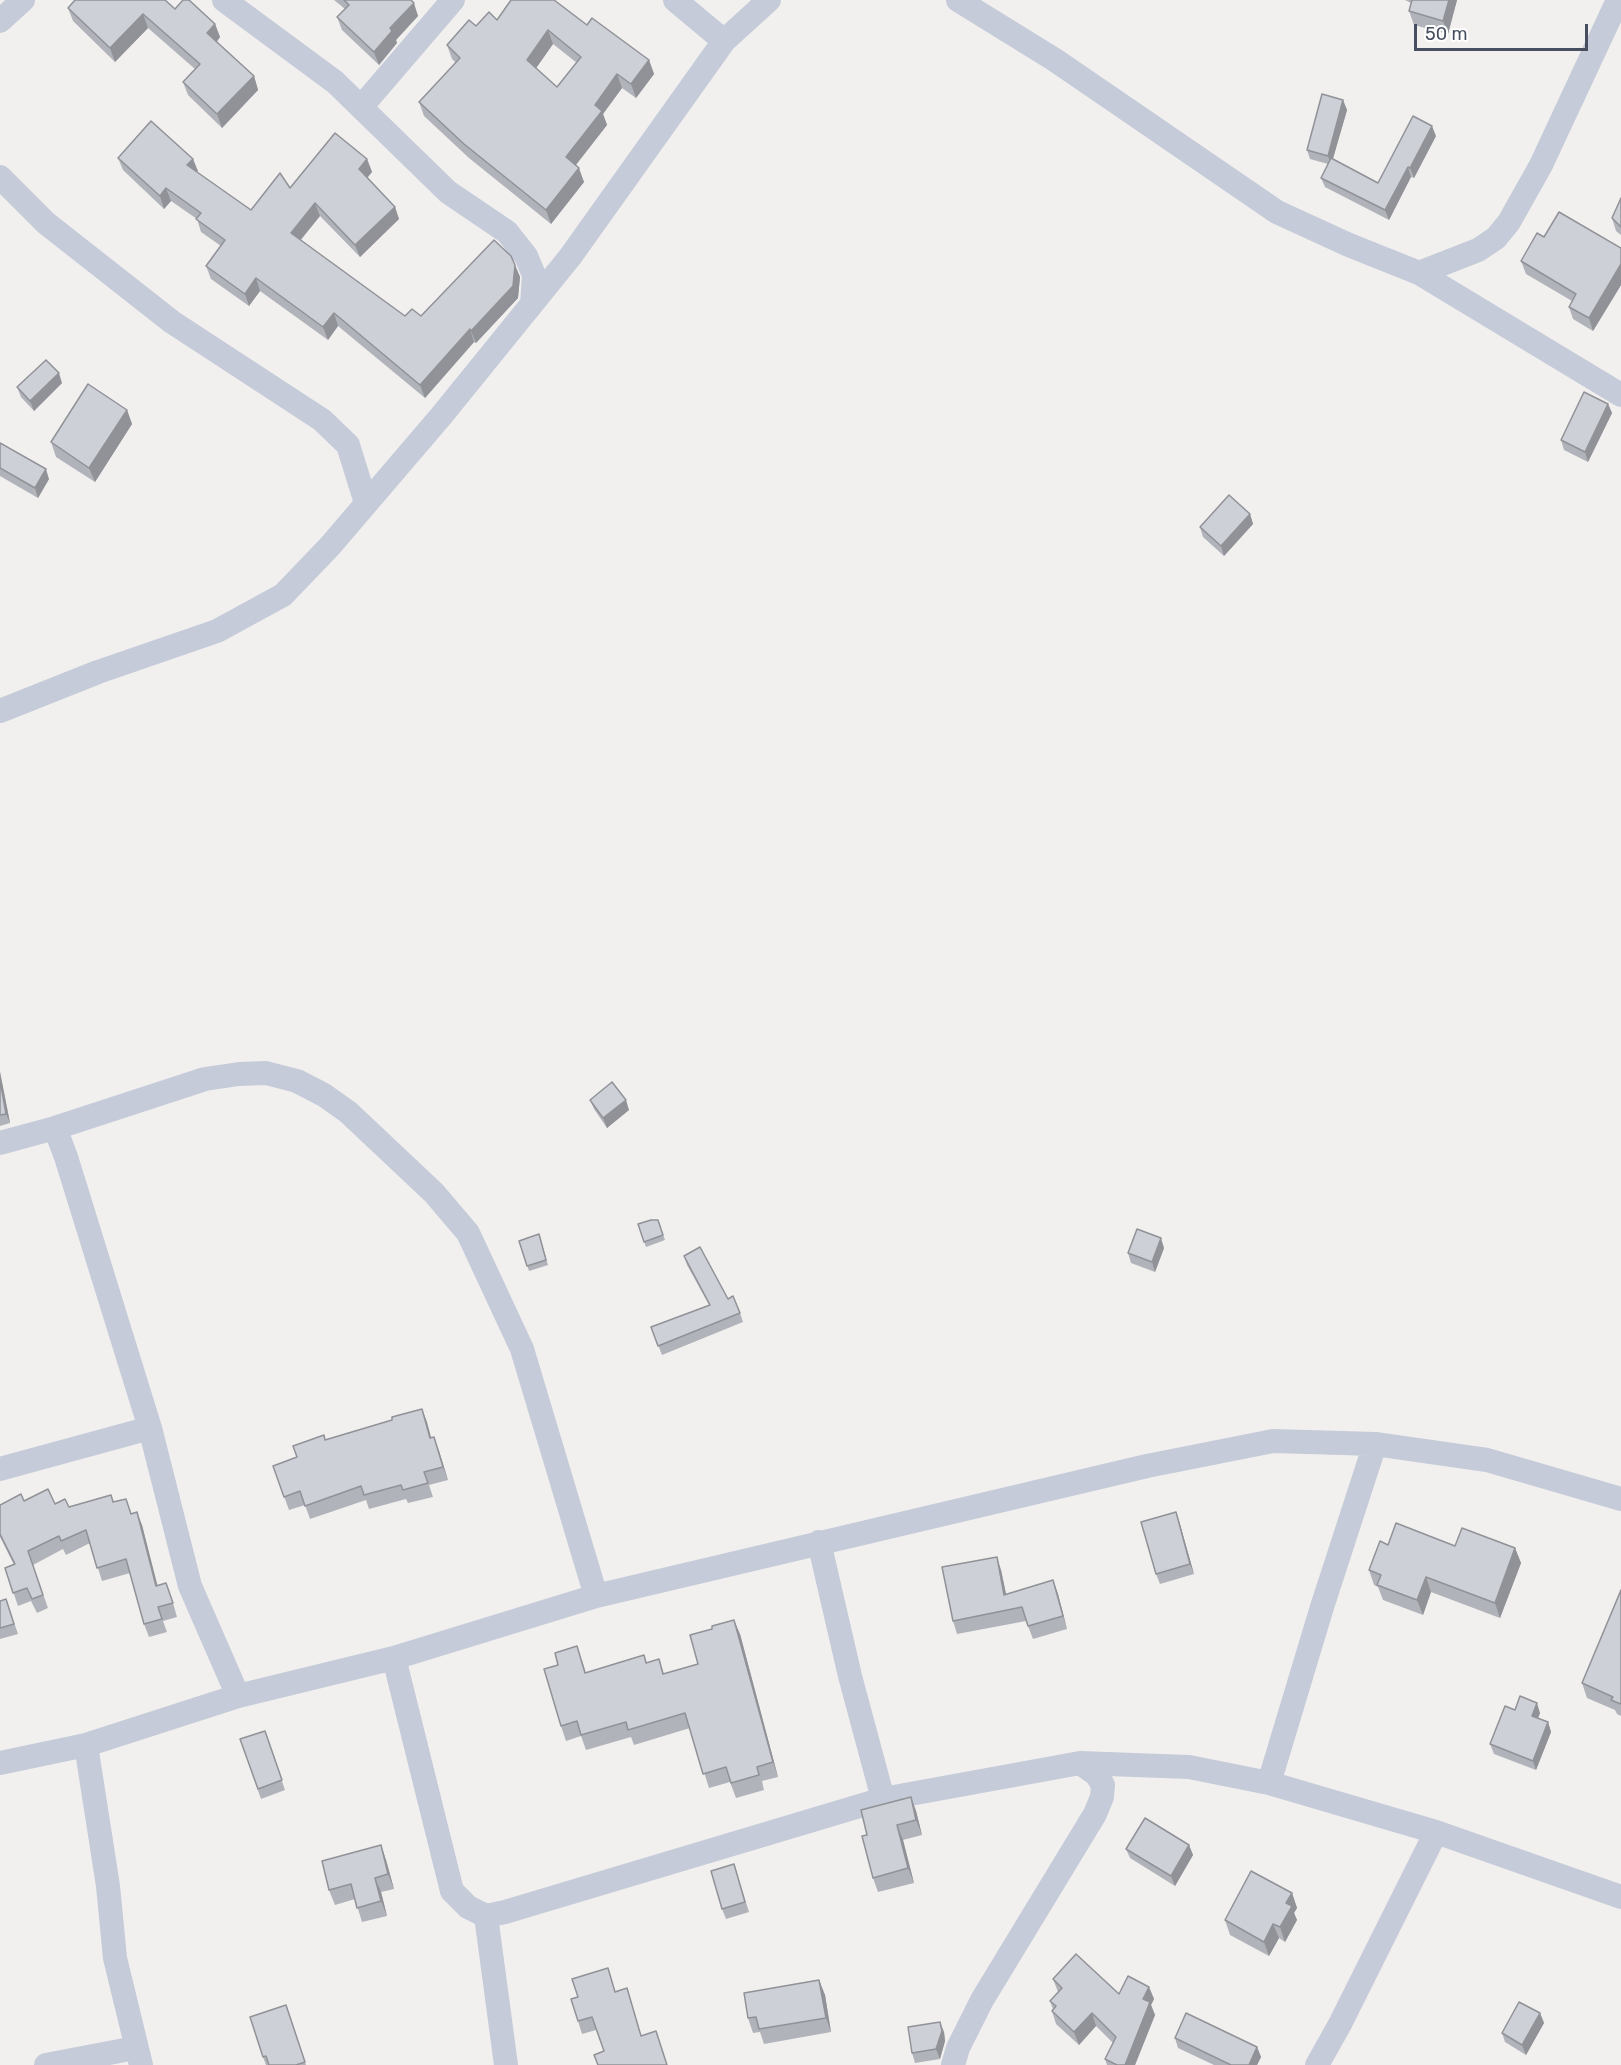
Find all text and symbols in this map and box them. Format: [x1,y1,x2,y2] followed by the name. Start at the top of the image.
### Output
[1417,12,1591,50] scale bar
[1425,23,1468,45] text: 50 m

